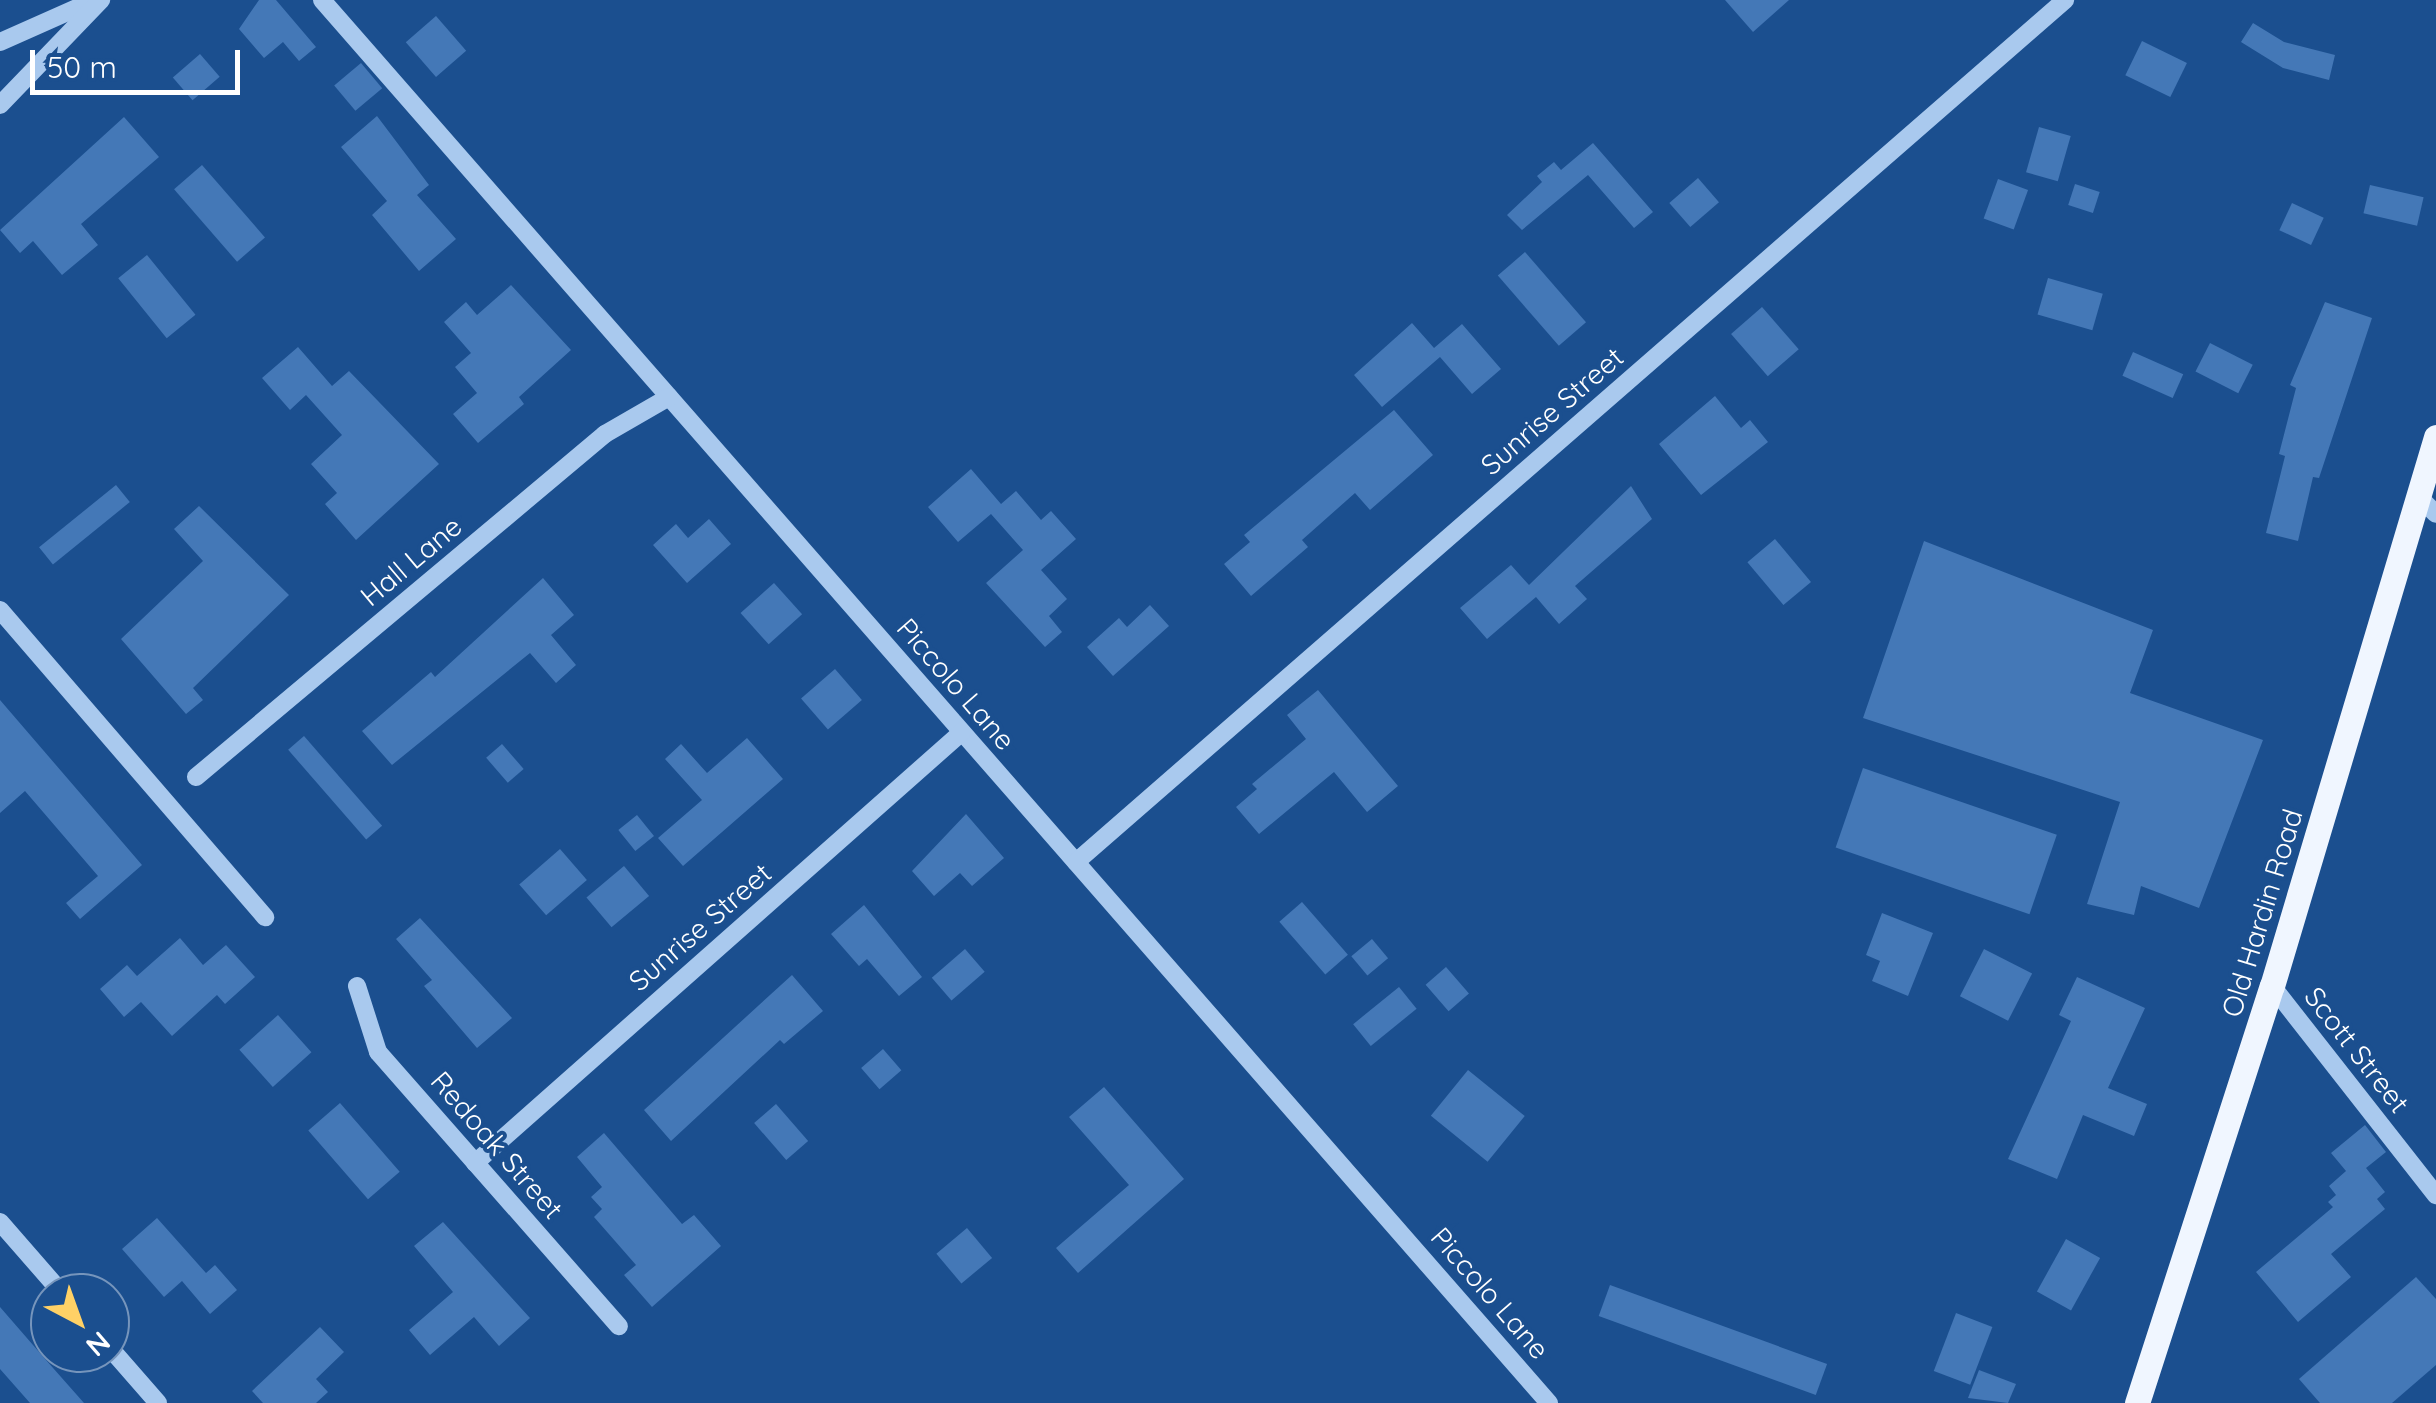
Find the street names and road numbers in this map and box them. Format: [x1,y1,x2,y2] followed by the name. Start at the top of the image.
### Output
[1474,340,1630,482] street label: Sunrise Street
[354,509,468,613] street label: Hall Lane
[890,611,1022,757] street label: Piccolo Lane
[2214,805,2310,1021] street label: Old Hardin Road
[622,856,778,998] street label: Sunrise Street
[2297,980,2417,1120] street label: Scott Street
[424,1064,570,1226] street label: Redoak Street
[1424,1220,1556,1366] street label: Piccolo Lane

